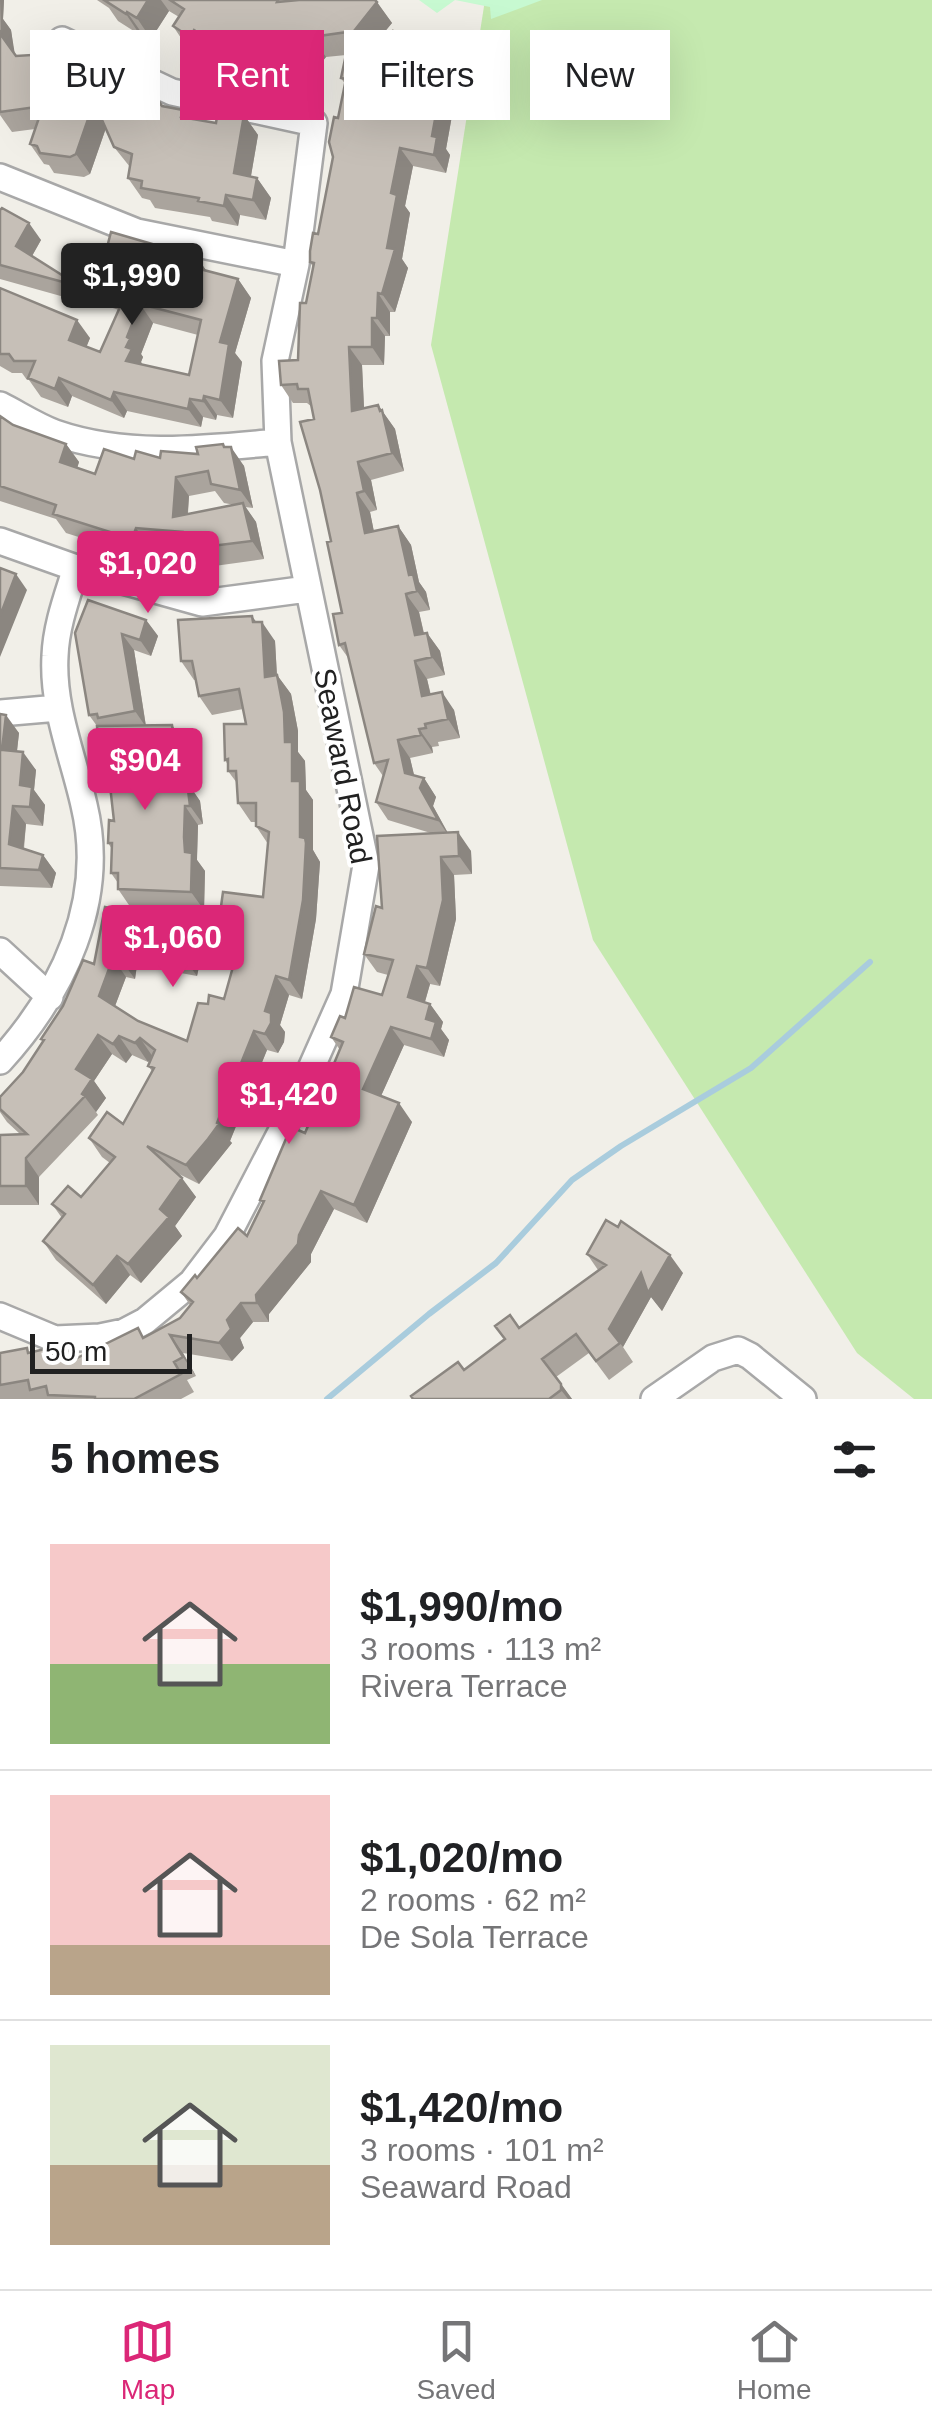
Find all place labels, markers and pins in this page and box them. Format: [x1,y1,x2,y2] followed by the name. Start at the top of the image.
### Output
[51,243,213,328] pin: $1,990
[67,531,229,616] pin: $1,020
[86,728,204,813] pin: $904
[92,905,254,990] pin: $1,060
[208,1062,370,1147] pin: $1,420

